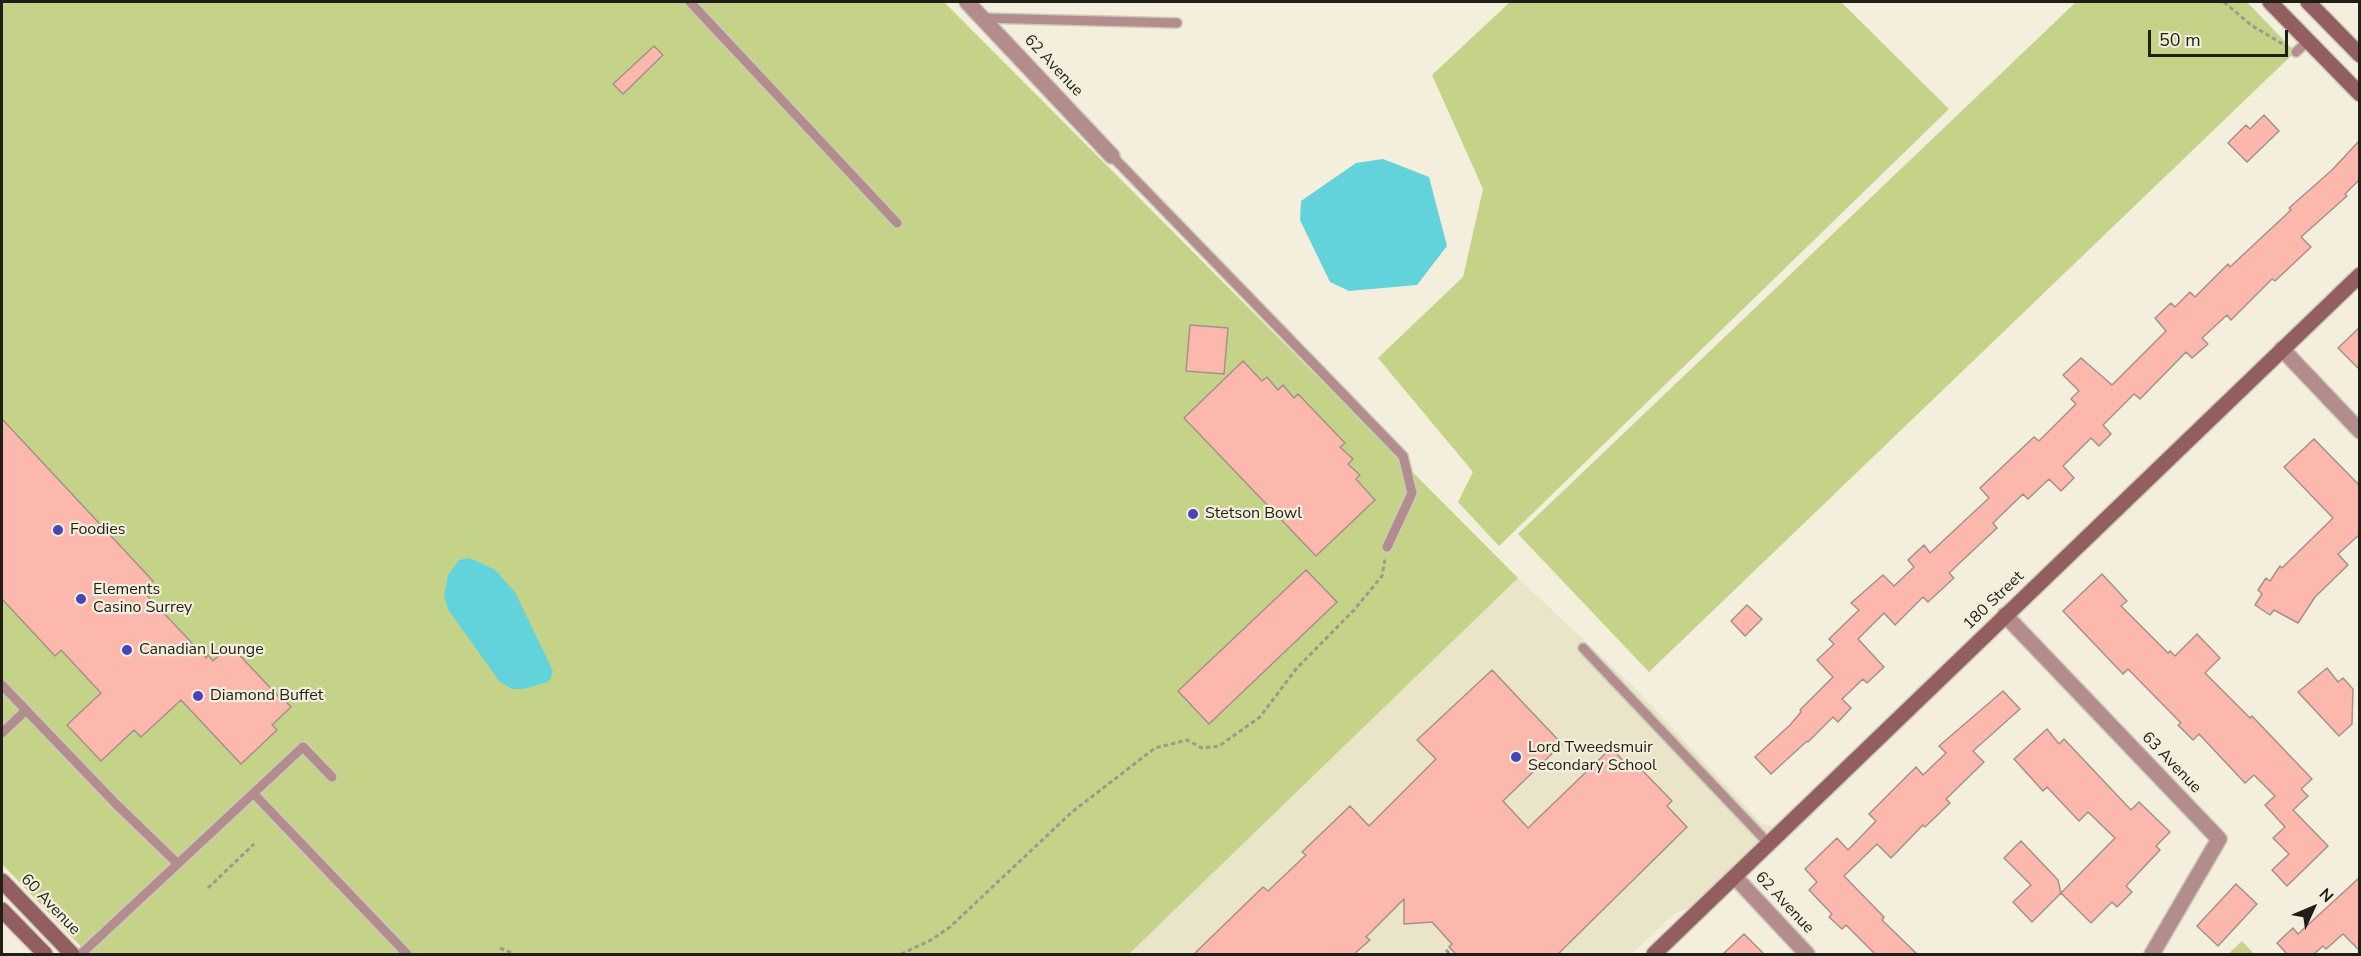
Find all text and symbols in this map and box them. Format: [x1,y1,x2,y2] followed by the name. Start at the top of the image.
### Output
[2151,18,2290,56] scale bar
[2159,28,2201,52] text: 50 m
[1019,31,1087,101] street label: 62 Avenue
[1205,504,1302,524] place label: Stetson Bowl
[1186,507,1200,521] marker: Stetson Bowl
[70,520,126,540] place label: Foodies
[51,523,65,537] marker: Foodies
[1960,568,2028,634] street label: 180 Street
[93,580,192,618] place label: Elements Casino Surrey
[74,592,88,606] marker: Elements Casino Surrey
[139,640,264,660] place label: Canadian Lounge
[120,643,134,657] marker: Canadian Lounge
[210,686,323,706] place label: Diamond Buffet
[191,689,205,703] marker: Diamond Buffet
[2137,728,2205,798] street label: 63 Avenue
[1528,738,1657,776] place label: Lord Tweedsmuir Secondary School
[1509,750,1523,764] marker: Lord Tweedsmuir Secondary School
[1750,868,1818,938] street label: 62 Avenue
[16,870,84,940] street label: 60 Avenue
[2283,878,2343,938] north arrow
[2314,884,2338,907] text: N

